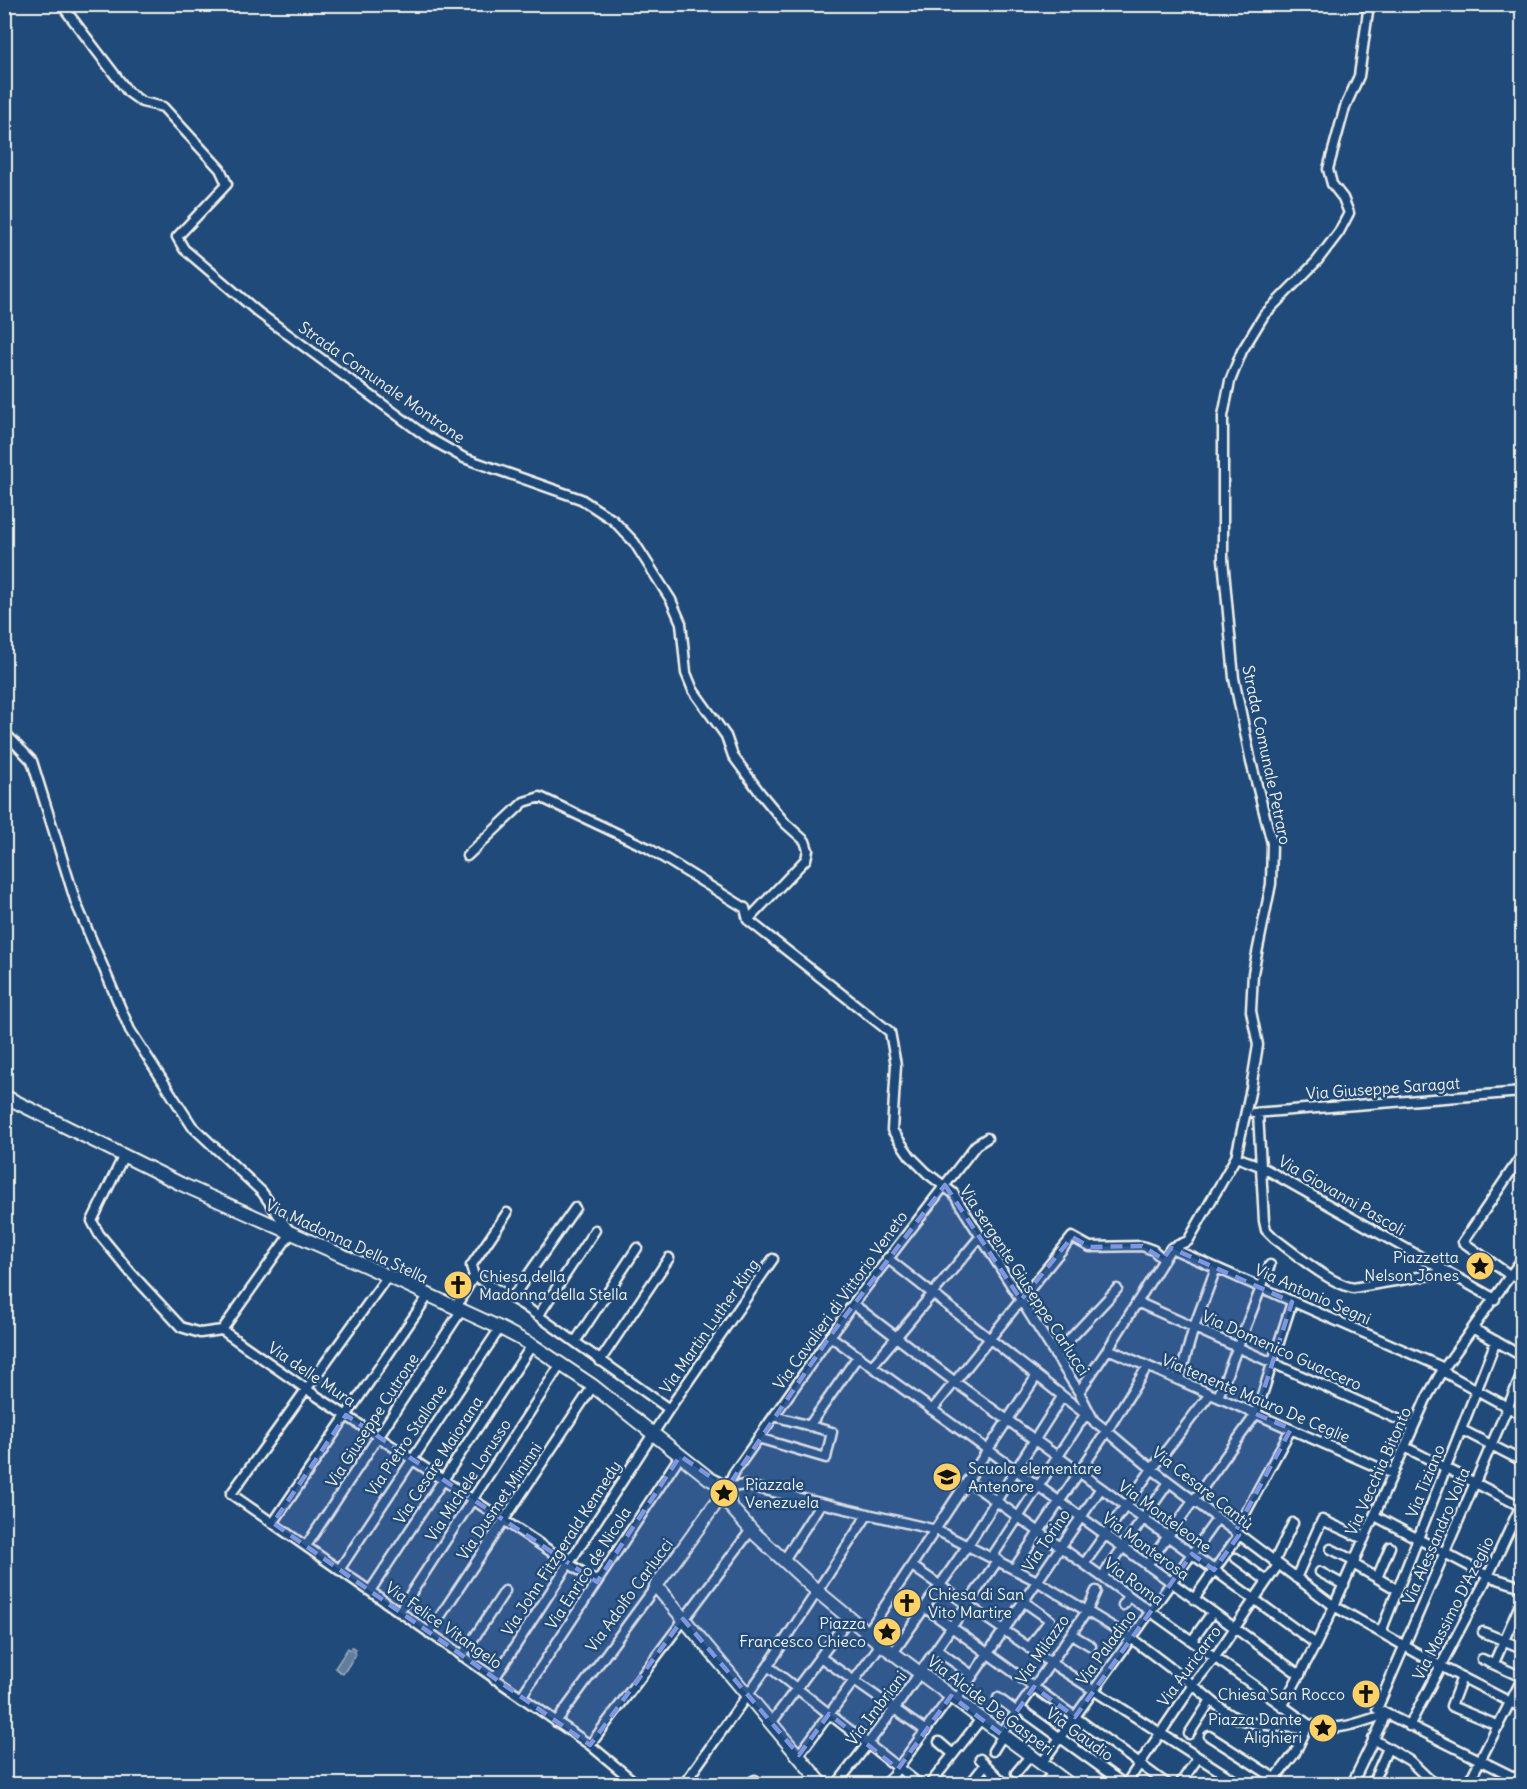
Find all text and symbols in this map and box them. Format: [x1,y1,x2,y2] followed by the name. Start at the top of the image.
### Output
[295,317,469,447] street label: Strada Comunale Montrone
[1238,664,1296,846] street label: Strada Comunale Petraro
[1305,1073,1461,1103] street label: Via Giuseppe Saragat
[1275,1151,1409,1239] street label: Via Giovanni Pascoli
[956,1181,1094,1379] street label: Via sergente Giuseppe Carlucci
[262,1194,432,1288] street label: Via Madonna Della Stella
[768,1207,912,1393] street label: Via Cavalieri di Vittorio Veneto
[1364,1247,1459,1285] place label: Piazzetta Nelson Jones
[1464,1250,1496,1282] place icon: Piazzetta Nelson Jones
[655,1255,763,1397] street label: Via Martin Luther King
[1252,1259,1374,1329] street label: Via Antonio Segni
[479,1266,628,1304] place label: Chiesa della Madonna della Stella
[442,1269,474,1301] church icon: Chiesa della Madonna della Stella
[1199,1306,1365,1394] street label: Via Domenico Guaccero
[264,1337,360,1411] street label: Via delle Mura
[321,1349,423,1491] street label: Via Giuseppe Cutrone
[1159,1349,1353,1447] street label: Via tenente Mauro De Ceglie
[361,1380,451,1500] street label: Via Pietro Stallone
[389,1392,487,1528] street label: Via Cesare Maiorana
[1341,1404,1415,1538] street label: Via Vecchia Bitonto
[421,1415,515,1545] street label: Via Michele Lorusso
[452,1438,546,1564] street label: Via Dusmet Mininni
[1148,1442,1258,1534] street label: Via Cesare Cantù
[1401,1442,1449,1520] street label: Via Tiziano
[497,1457,625,1639] street label: Via John Fitzgerald Kennedy
[968,1458,1102,1496] place label: Scuola elementare Antenore
[931,1461,963,1493] school or university icon: Scuola elementare Antenore
[1398,1464,1474,1608] street label: Via Alessandro Volta
[745,1474,819,1512] place label: Piazzale Venezuela
[1114,1475,1216,1557] street label: Via Monteleone
[708,1477,740,1509] place icon: Piazzale Venezuela
[541,1503,635,1633] street label: Via Enrico de Nicola
[1018,1505,1074,1575] street label: Via Torino
[1098,1508,1194,1584] street label: Via Monterosa
[1408,1533,1498,1683] street label: Via Massimo D'Azeglio
[581,1534,677,1656] street label: Via Adolfo Carlucci
[1100,1553,1168,1609] street label: Via Roma
[382,1577,506,1673] street label: Via Felice Vitangelo
[928,1584,1024,1622] place label: Chiesa di San Vito Martire
[891,1587,923,1619] church icon: Chiesa di San Vito Martire
[1072,1605,1140,1689] street label: Via Paladino
[1011,1611,1073,1687] street label: Via Milazzo
[739,1613,866,1651] place label: Piazza Francesco Chieco
[871,1616,903,1648] place icon: Piazza Francesco Chieco
[1153,1622,1225,1710] street label: Via Auricarro
[924,1651,1058,1759] street label: Via Alcide De Gasperi
[841,1667,911,1749] street label: Via Imbriani
[1350,1678,1382,1710] church icon: Chiesa San Rocco
[1218,1684,1345,1704] place label: Chiesa San Rocco
[1042,1703,1118,1765] street label: Via Gaudio
[1208,1709,1302,1747] place label: Piazza Dante Alighieri
[1307,1712,1339,1744] place icon: Piazza Dante Alighieri

